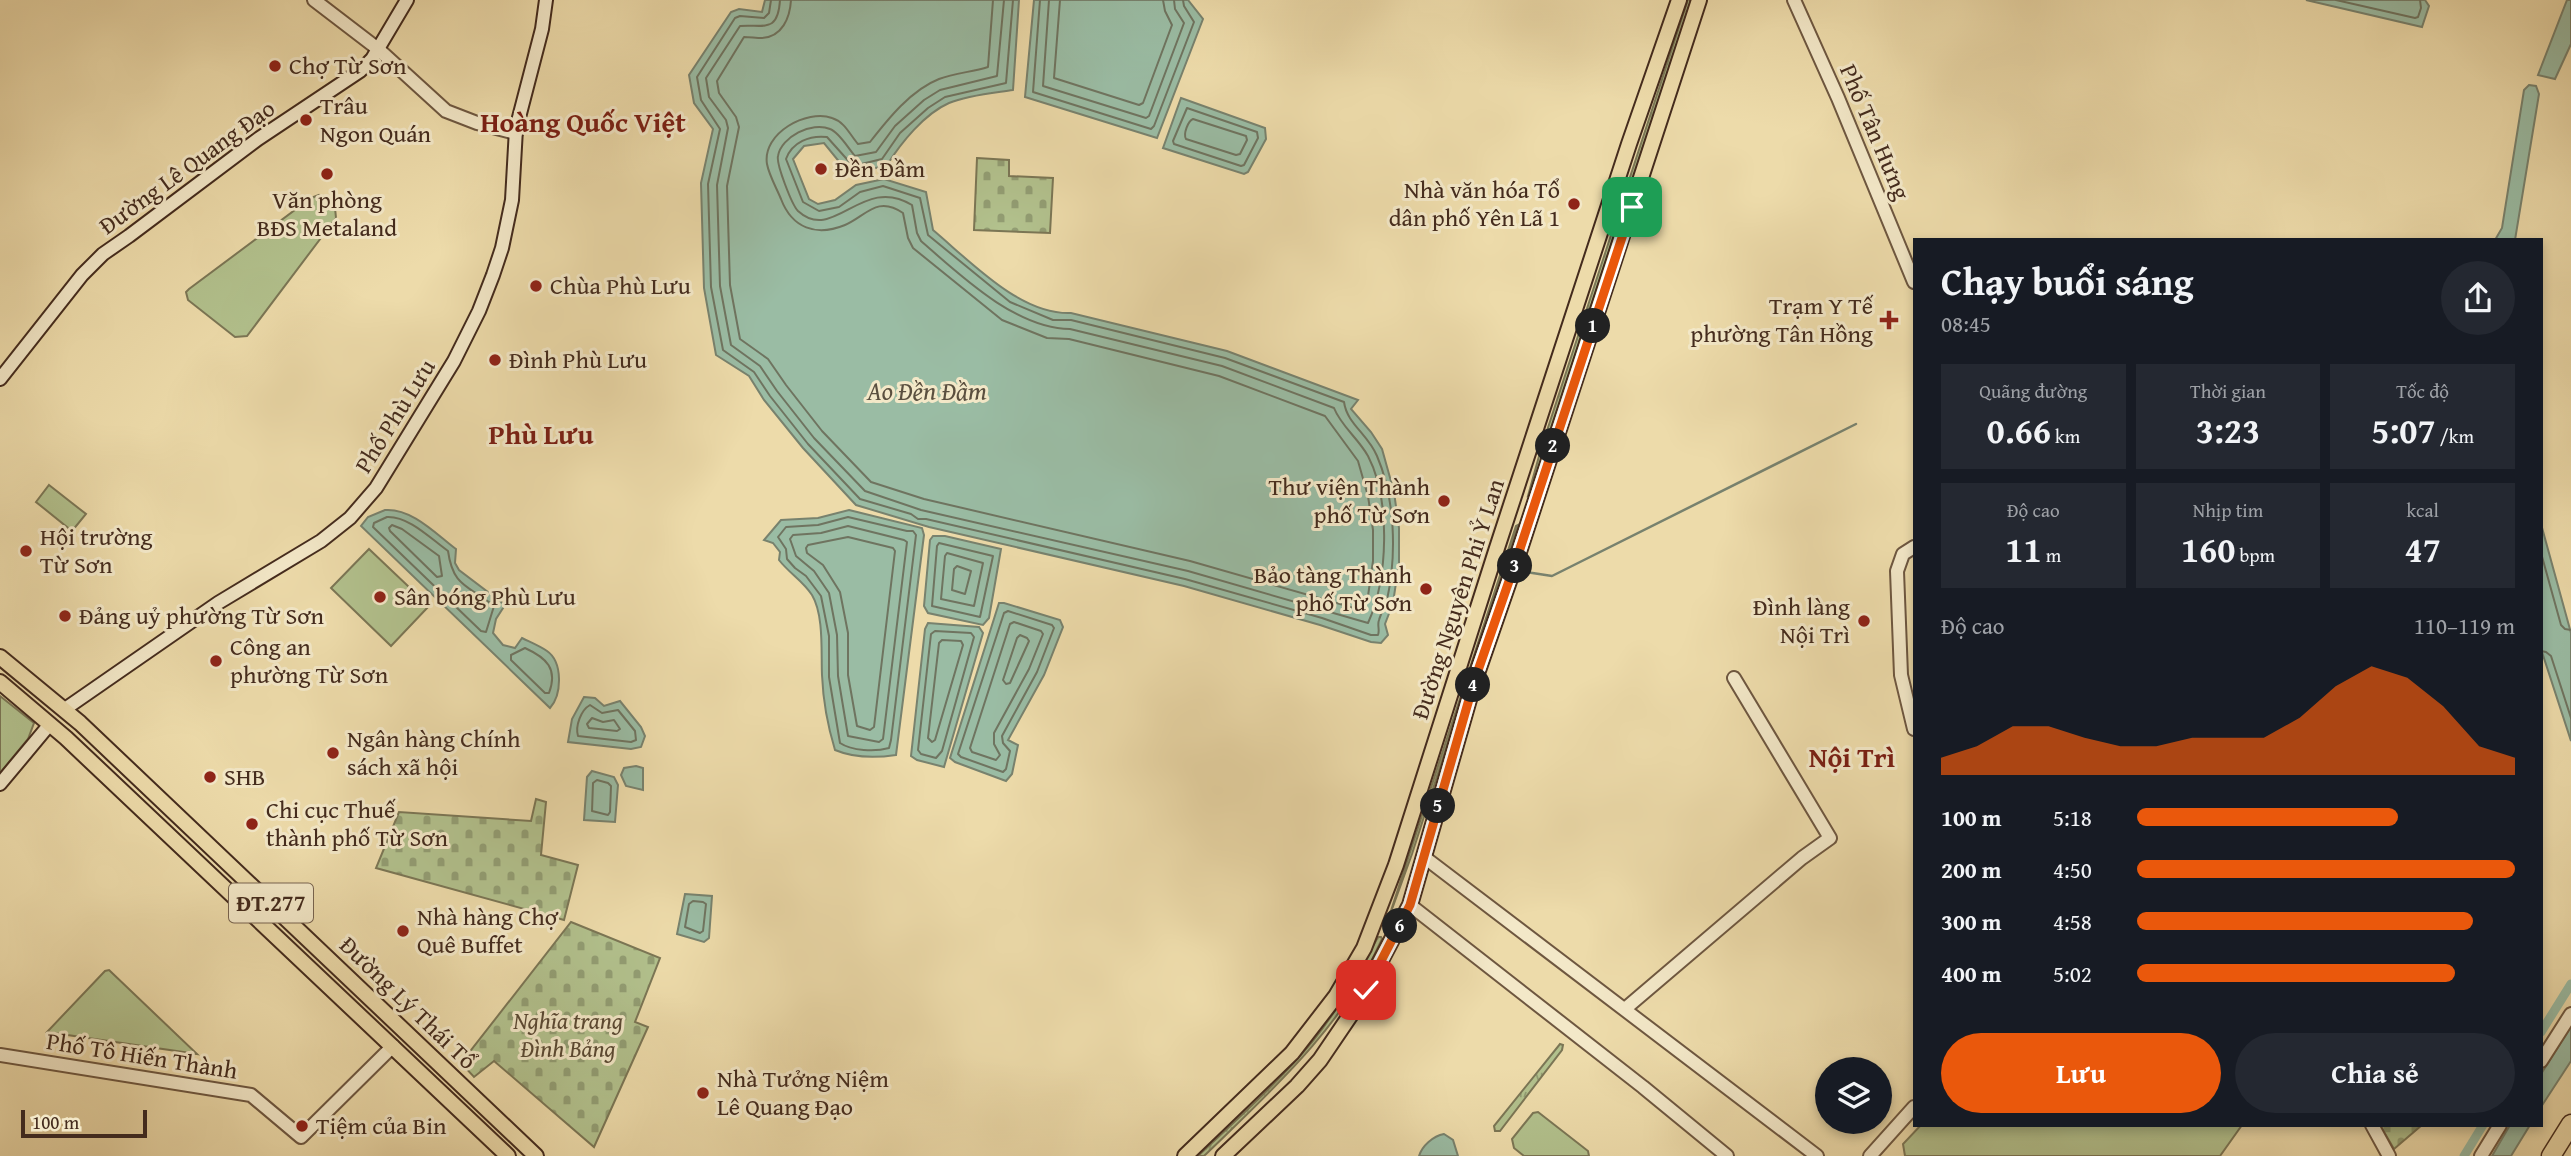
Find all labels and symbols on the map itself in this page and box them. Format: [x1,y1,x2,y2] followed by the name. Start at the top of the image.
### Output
[289,48,407,83] place label: Chợ Từ Sơn
[267,58,283,74] marker: Chợ Từ Sơn
[1831,59,1920,205] street label: Phố Tân Hưng
[320,88,432,151] place label: Trâu Ngon Quán
[92,91,282,242] street label: Đường Lê Quang Đạo
[480,101,686,142] district label: Hoàng Quốc Việt
[298,112,314,128] marker: Trâu Ngon Quán
[835,151,926,186] place label: Đền Đầm
[813,161,829,177] marker: Đền Đầm
[319,166,335,182] marker: Văn phòng BĐS Metaland
[1389,172,1560,235] place label: Nhà văn hóa Tổ dân phố Yên Lã 1
[1602,177,1662,237] pin
[257,182,397,245] place label: Văn phòng BĐS Metaland
[1566,196,1582,212] marker: Nhà văn hóa Tổ dân phố Yên Lã 1
[550,268,691,303] place label: Chùa Phù Lưu
[528,278,544,294] marker: Chùa Phù Lưu
[1690,288,1874,351] place label: Trạm Y Tế phường Tân Hồng
[1576,308,1610,344] pin: 1
[1879,310,1899,330] marker: Trạm Y Tế phường Tân Hồng
[509,342,647,377] place label: Đình Phù Lưu
[346,352,443,479] street label: Phố Phù Lưu
[487,352,503,368] marker: Đình Phù Lưu
[866,371,987,410] water label: Ao Đền Đầm
[488,413,594,454] district label: Phù Lưu
[1536,428,1570,464] pin: 2
[1269,469,1431,532] place label: Thư viện Thành phố Từ Sơn
[1402,474,1513,724] street label: Đường Nguyên Phi Ỷ Lan
[1436,493,1452,509] marker: Thư viện Thành phố Từ Sơn
[40,519,153,582] place label: Hội trường Từ Sơn
[18,543,34,559] marker: Hội trường Từ Sơn
[1498,548,1532,584] pin: 3
[1254,557,1413,620] place label: Bảo tàng Thành phố Từ Sơn
[394,579,576,614] place label: Sân bóng Phù Lưu
[1418,581,1434,597] marker: Bảo tàng Thành phố Từ Sơn
[372,589,388,605] marker: Sân bóng Phù Lưu
[1753,589,1850,652] place label: Đình làng Nội Trì
[79,598,324,633] place label: Đảng uỷ phường Từ Sơn
[57,608,73,624] marker: Đảng uỷ phường Từ Sơn
[1856,613,1872,629] marker: Đình làng Nội Trì
[230,629,389,692] place label: Công an phường Từ Sơn
[208,653,224,669] marker: Công an phường Từ Sơn
[1456,668,1490,702] pin: 4
[347,721,521,784] place label: Ngân hàng Chính sách xã hội
[1809,736,1896,777] district label: Nội Trì
[325,745,341,761] marker: Ngân hàng Chính sách xã hội
[224,759,265,794] place label: SHB
[202,769,218,785] marker: SHB
[1420,788,1456,824] pin: 5
[266,792,448,855] place label: Chi cục Thuế thành phố Từ Sơn
[244,816,260,832] marker: Chi cục Thuế thành phố Từ Sơn
[229,884,313,922] road number: ĐT.277
[417,899,559,962] place label: Nhà hàng Chợ Quê Buffet
[1382,908,1418,944] pin: 6
[395,923,411,939] marker: Nhà hàng Chợ Quê Buffet
[332,928,485,1077] street label: Đường Lý Thái Tổ
[1336,960,1396,1020] pin
[512,1003,623,1066] park label: Nghĩa trang Đình Bảng
[44,1023,241,1088] street label: Phố Tô Hiến Thành
[717,1061,889,1124] place label: Nhà Tưởng Niệm Lê Quang Đạo
[695,1085,711,1101] marker: Nhà Tưởng Niệm Lê Quang Đạo
[21,1107,147,1139] scale bar
[316,1108,447,1143] place label: Tiệm của Bin
[294,1118,310,1134] marker: Tiệm của Bin

